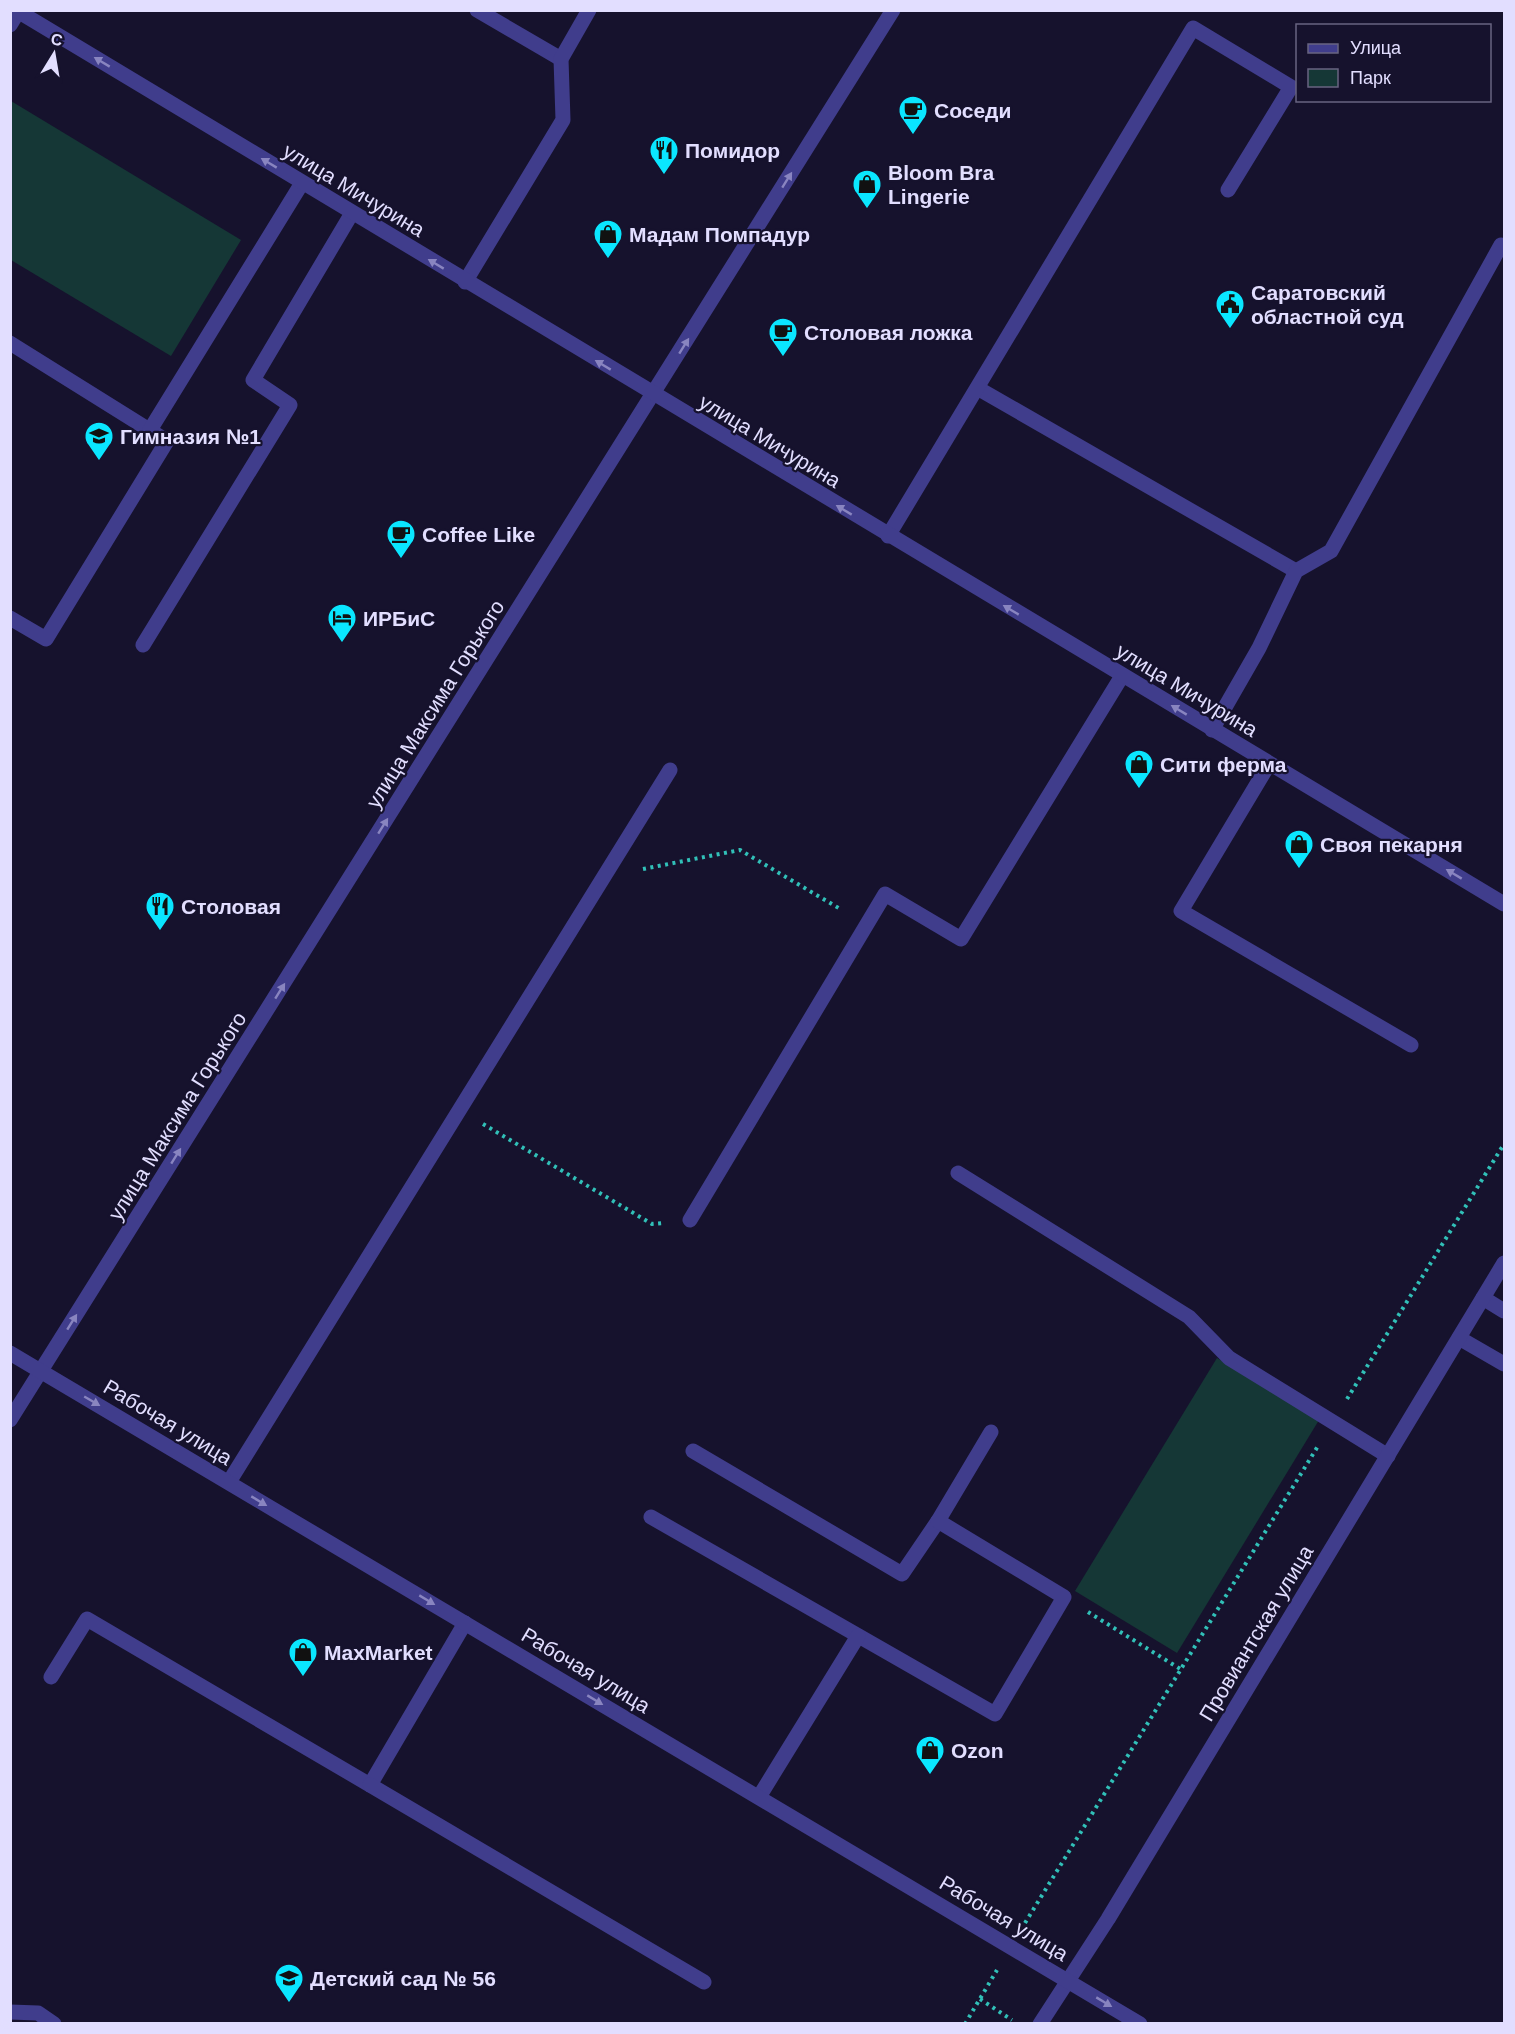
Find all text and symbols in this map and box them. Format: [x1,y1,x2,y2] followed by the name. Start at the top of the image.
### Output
[24,24,84,84] north arrow
[1296,24,1491,102] legend
[49,30,64,49] text: С
[1350,38,1402,58] text: Улица
[94,57,110,68] one-way arrow
[1350,68,1391,88] text: Парк
[897,94,929,136] cafe icon: Соседи
[934,99,1011,122] place label: Соседи
[648,134,680,176] restaurant icon: Помидор
[279,139,429,241] street label: улица Мичурина
[685,139,780,162] place label: Помидор
[261,158,277,169] one-way arrow
[888,161,995,208] place label: Bloom Bra Lingerie
[851,168,883,210] shop icon: Bloom Bra Lingerie
[782,172,793,188] one-way arrow
[592,218,624,260] shop icon: Мадам Помпадур
[629,223,810,246] place label: Мадам Помпадур
[428,259,444,270] one-way arrow
[1251,281,1404,328] place label: Саратовский областной суд
[1214,288,1246,330] public building icon: Саратовский областной суд
[767,316,799,358] cafe icon: Столовая ложка
[804,321,973,344] place label: Столовая ложка
[679,338,690,354] one-way arrow
[594,360,611,370] one-way arrow
[695,390,845,492] street label: улица Мичурина
[83,420,115,462] school or university icon: Гимназия №1
[120,425,261,448] place label: Гимназия №1
[836,504,852,515] one-way arrow
[385,518,417,560] cafe icon: Coffee Like
[422,523,535,546] place label: Coffee Like
[361,596,509,812] street label: улица Максима Горького
[326,602,358,644] hotel icon: ИРБиС
[1003,604,1019,615] one-way arrow
[363,607,435,630] place label: ИРБиС
[1112,639,1262,741] street label: улица Мичурина
[1171,704,1187,715] one-way arrow
[1123,748,1155,790] shop icon: Сити ферма
[1160,753,1287,776] place label: Сити ферма
[378,818,389,834] one-way arrow
[1283,828,1315,870] shop icon: Своя пекарня
[1320,833,1463,856] place label: Своя пекарня
[1446,869,1462,880] one-way arrow
[144,890,176,932] restaurant icon: Столовая
[181,895,281,918] place label: Столовая
[274,983,285,999] one-way arrow
[103,1008,251,1224] street label: улица Максима Горького
[170,1149,182,1165] one-way arrow
[67,1314,78,1330] one-way arrow
[100,1375,237,1470] street label: Рабочая улица
[84,1395,100,1406] one-way arrow
[251,1495,267,1506] one-way arrow
[1194,1541,1318,1725] street label: Провиантская улица
[419,1595,436,1605] one-way arrow
[518,1623,655,1718] street label: Рабочая улица
[287,1636,319,1678] shop icon: MaxMarket
[324,1641,433,1664] place label: MaxMarket
[587,1694,603,1705] one-way arrow
[914,1734,946,1776] shop icon: Ozon
[951,1739,1004,1762] place label: Ozon
[936,1871,1073,1966] street label: Рабочая улица
[273,1962,305,2004] school or university icon: Детский сад № 56
[310,1967,496,1990] place label: Детский сад № 56
[1095,1996,1112,2007] one-way arrow

